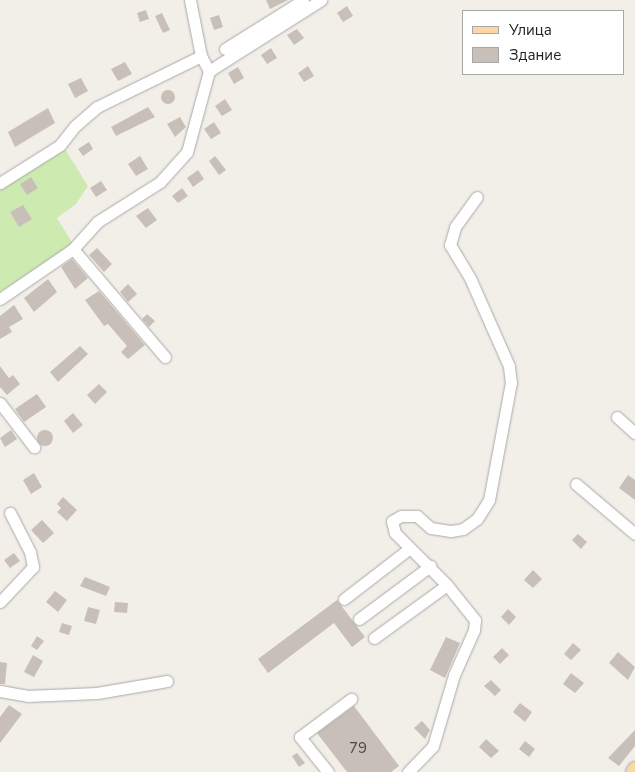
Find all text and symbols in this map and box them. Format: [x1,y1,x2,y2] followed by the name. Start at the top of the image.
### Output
[462,10,625,75] legend
[509,20,552,40] text: Улица
[509,45,561,65] text: Здание
[349,740,367,758] house number: 79

